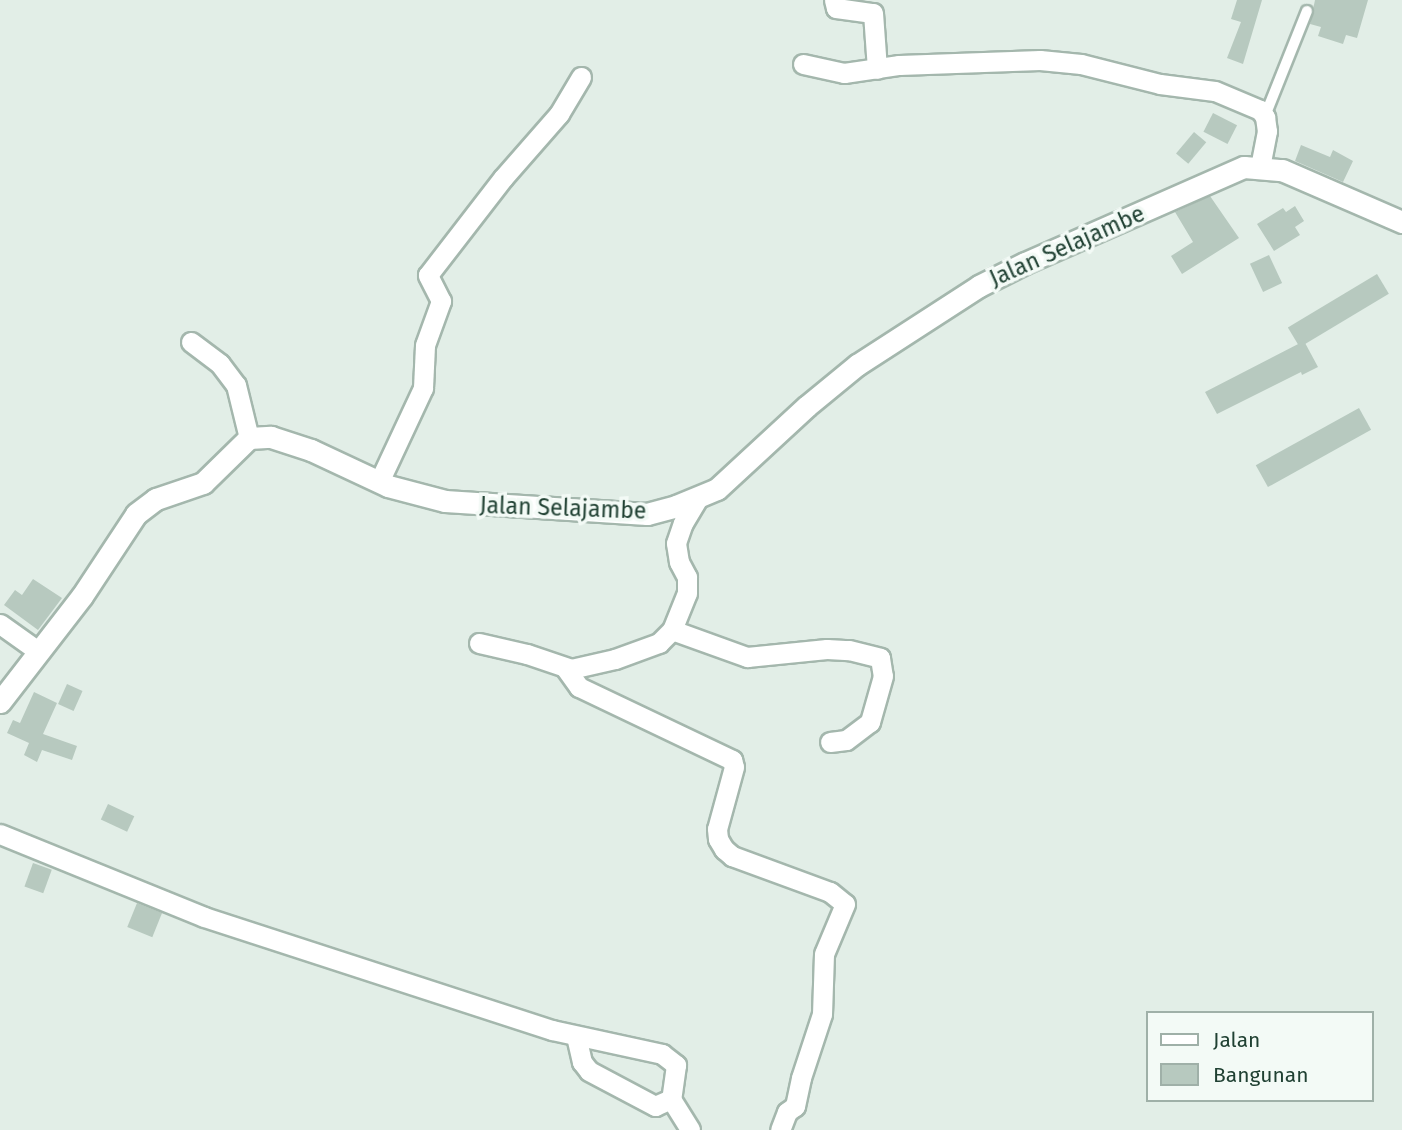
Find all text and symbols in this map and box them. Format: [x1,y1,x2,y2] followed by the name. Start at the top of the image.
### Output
[985,199,1149,293] street label: Jalan Selajambe
[479,491,647,525] street label: Jalan Selajambe
[1146,1011,1374,1102] legend
[1213,1027,1260,1053] text: Jalan
[1213,1062,1308,1088] text: Bangunan

